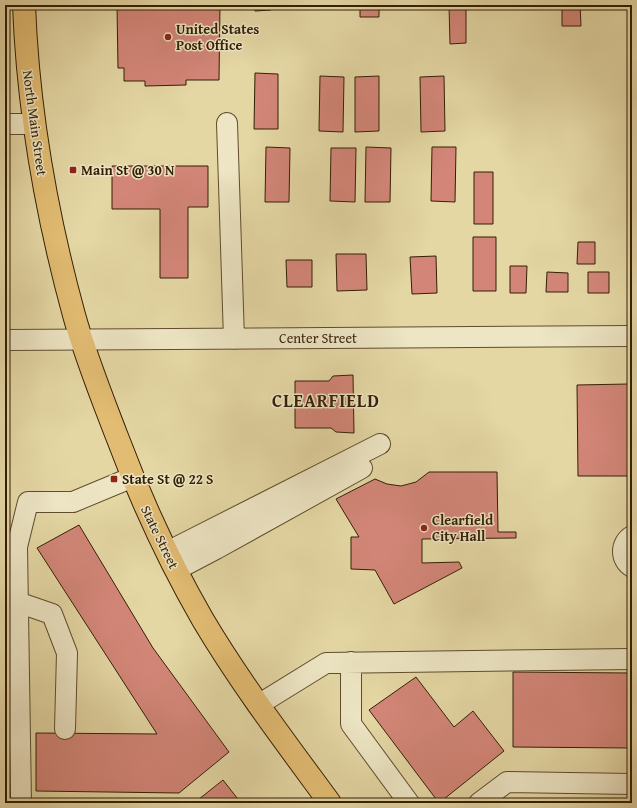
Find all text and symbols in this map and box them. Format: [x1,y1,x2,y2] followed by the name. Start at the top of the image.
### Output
[176,19,259,55] place label: United States Post Office
[163,32,173,42] marker: United States Post Office
[18,69,52,177] street label: North Main Street
[81,160,175,180] place label: Main St @ 30 N
[68,165,78,175] marker: Main St @ 30 N
[279,328,357,348] street label: Center Street
[272,387,380,414] district label: CLEARFIELD
[122,469,213,489] place label: State St @ 22 S
[109,474,119,484] marker: State St @ 22 S
[136,502,184,572] street label: State Street
[432,510,493,546] place label: Clearfield City Hall
[419,523,429,533] marker: Clearfield City Hall

